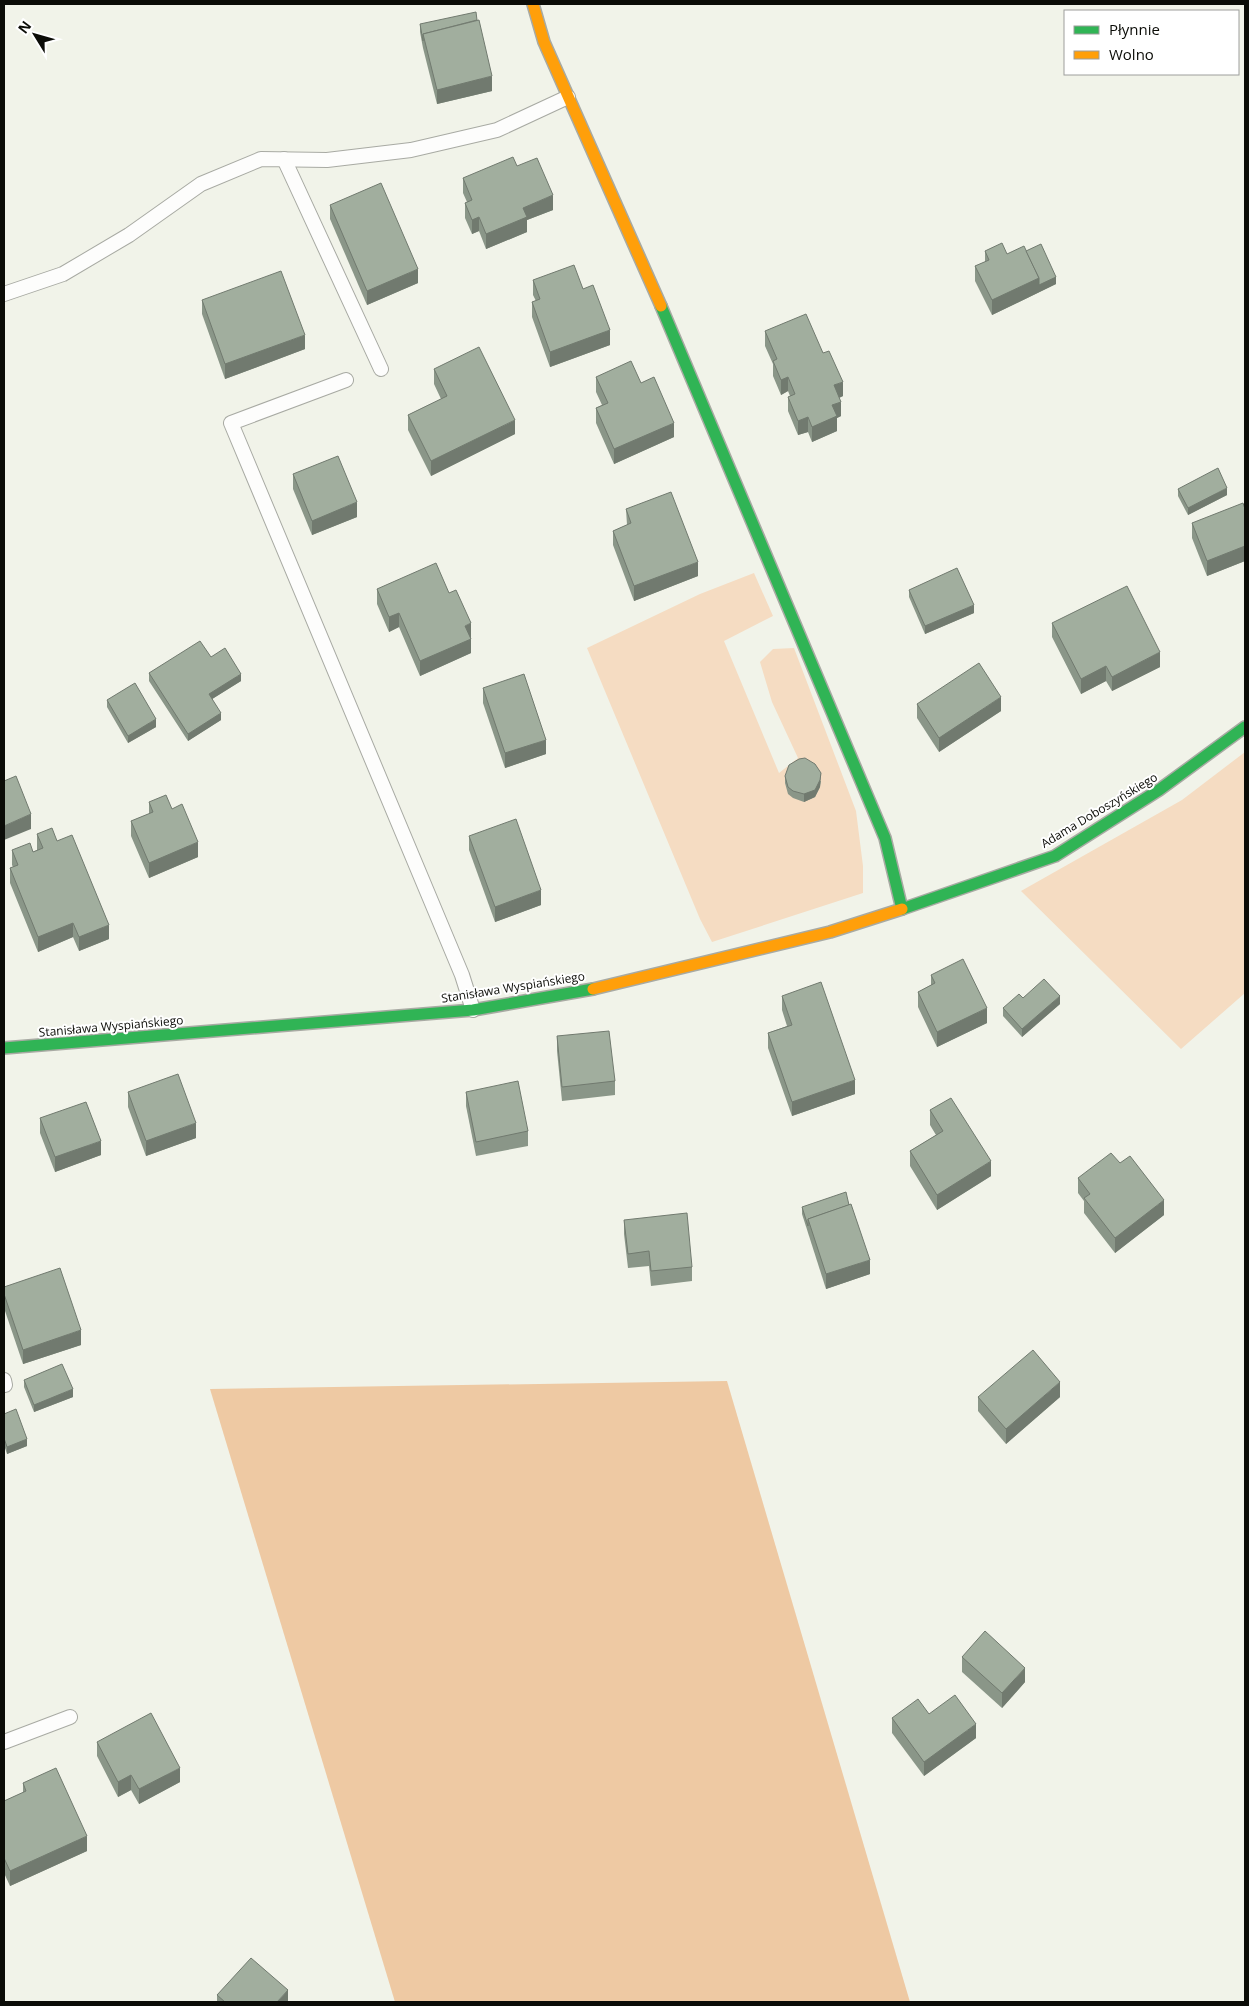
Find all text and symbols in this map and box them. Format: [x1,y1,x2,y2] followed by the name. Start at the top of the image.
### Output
[10,10,60,60] north arrow
[1064,10,1239,75] legend
[13,17,35,37] text: N
[1109,19,1160,39] text: Płynnie
[1109,44,1154,64] text: Wolno
[1038,768,1160,852] street label: Adama Doboszyńskiego
[440,967,586,1007] street label: Stanisława Wyspiańskiego
[38,1011,184,1041] street label: Stanisława Wyspiańskiego

